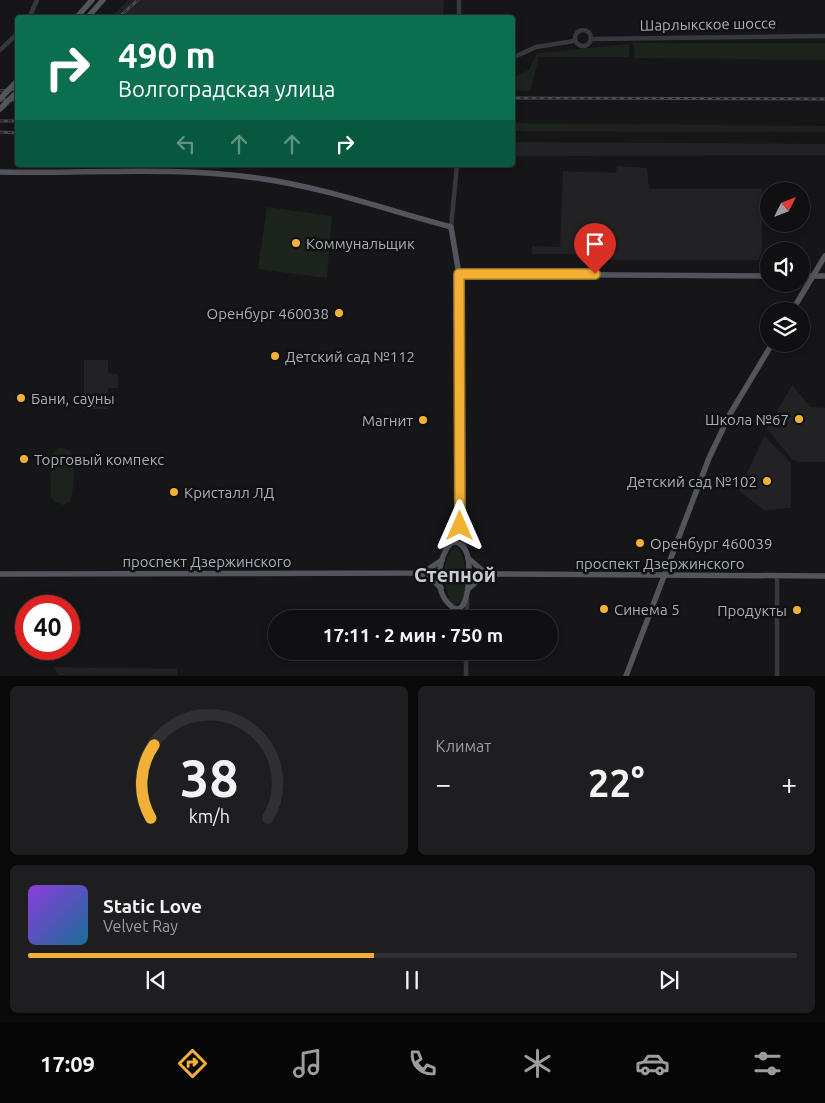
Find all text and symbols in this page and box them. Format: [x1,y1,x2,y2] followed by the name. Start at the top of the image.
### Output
[640,14,776,34] street label: Шарлыкское шоссе
[35,35,100,100] icon: right
[118,35,216,75] text: 490 m
[118,76,335,101] text: Волгоградская улица
[172,130,200,158] icon: left
[225,130,253,158] icon: ahead
[278,130,306,158] icon: ahead
[331,130,359,158] icon: right
[760,182,810,232] north arrow
[760,182,810,352] map controls
[574,223,616,274] pin
[581,230,609,258] icon: arrive
[306,235,415,252] place label: Коммунальщик
[290,237,302,249] marker: Коммунальщик
[760,242,810,292] button: sound
[760,302,810,352] button: layers
[207,305,329,322] place label: Оренбург 460038
[333,307,345,319] marker: Оренбург 460038
[285,348,415,365] place label: Детский сад №112
[269,350,281,362] marker: Детский сад №112
[31,390,115,407] place label: Бани, сауны
[15,392,27,404] marker: Бани, сауны
[705,411,789,428] place label: Школа №67
[362,412,413,429] place label: Магнит
[793,413,805,425] marker: Школа №67
[417,414,429,426] marker: Магнит
[34,451,164,468] place label: Торговый компекс
[18,453,30,465] marker: Торговый компекс
[627,473,757,490] place label: Детский сад №102
[761,475,773,487] marker: Детский сад №102
[184,484,274,501] place label: Кристалл ЛД
[168,486,180,498] marker: Кристалл ЛД
[433,499,485,551] position arrow
[650,535,772,552] place label: Оренбург 460039
[634,537,646,549] marker: Оренбург 460039
[122,553,292,570] street label: проспект Дзержинского
[575,555,745,572] street label: проспект Дзержинского
[414,563,496,586] district label: Степной
[15,595,80,660] speed limit sign: 40
[614,601,680,618] place label: Синема 5
[717,602,787,619] place label: Продукты
[598,603,610,615] marker: Синема 5
[791,604,803,616] marker: Продукты
[323,624,503,646] text: 17:11 · 2 мин · 750 m
[436,737,491,755] text: Климат
[179,749,238,807] text: 38
[588,762,644,804] text: 22°
[436,768,451,799] text: −
[781,768,797,799] text: +
[188,806,229,826] text: km/h
[103,895,202,917] text: Static Love
[103,917,178,935] text: Velvet Ray
[142,966,170,994] icon: previous
[398,966,426,994] icon: pause
[655,966,683,994] icon: next
[175,1046,210,1081] icon: directions
[290,1046,325,1081] icon: music
[405,1046,440,1081] icon: phone
[520,1046,555,1081] icon: climate
[635,1046,670,1081] icon: car
[750,1046,785,1081] icon: filters
[40,1051,95,1076] text: 17:09

